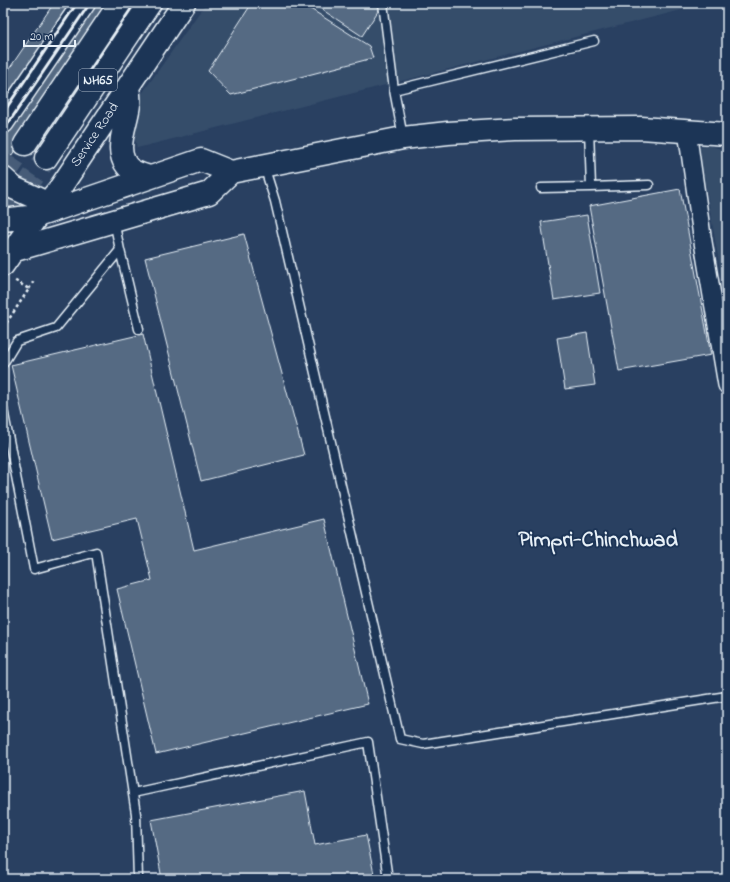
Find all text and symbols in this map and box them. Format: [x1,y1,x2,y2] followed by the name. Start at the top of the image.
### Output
[24,22,75,48] scale bar
[30,28,53,46] text: 20 m
[79,69,117,91] road number: NH65
[66,98,124,172] street label: Service Road
[518,525,678,557] district label: Pimpri-Chinchwad

